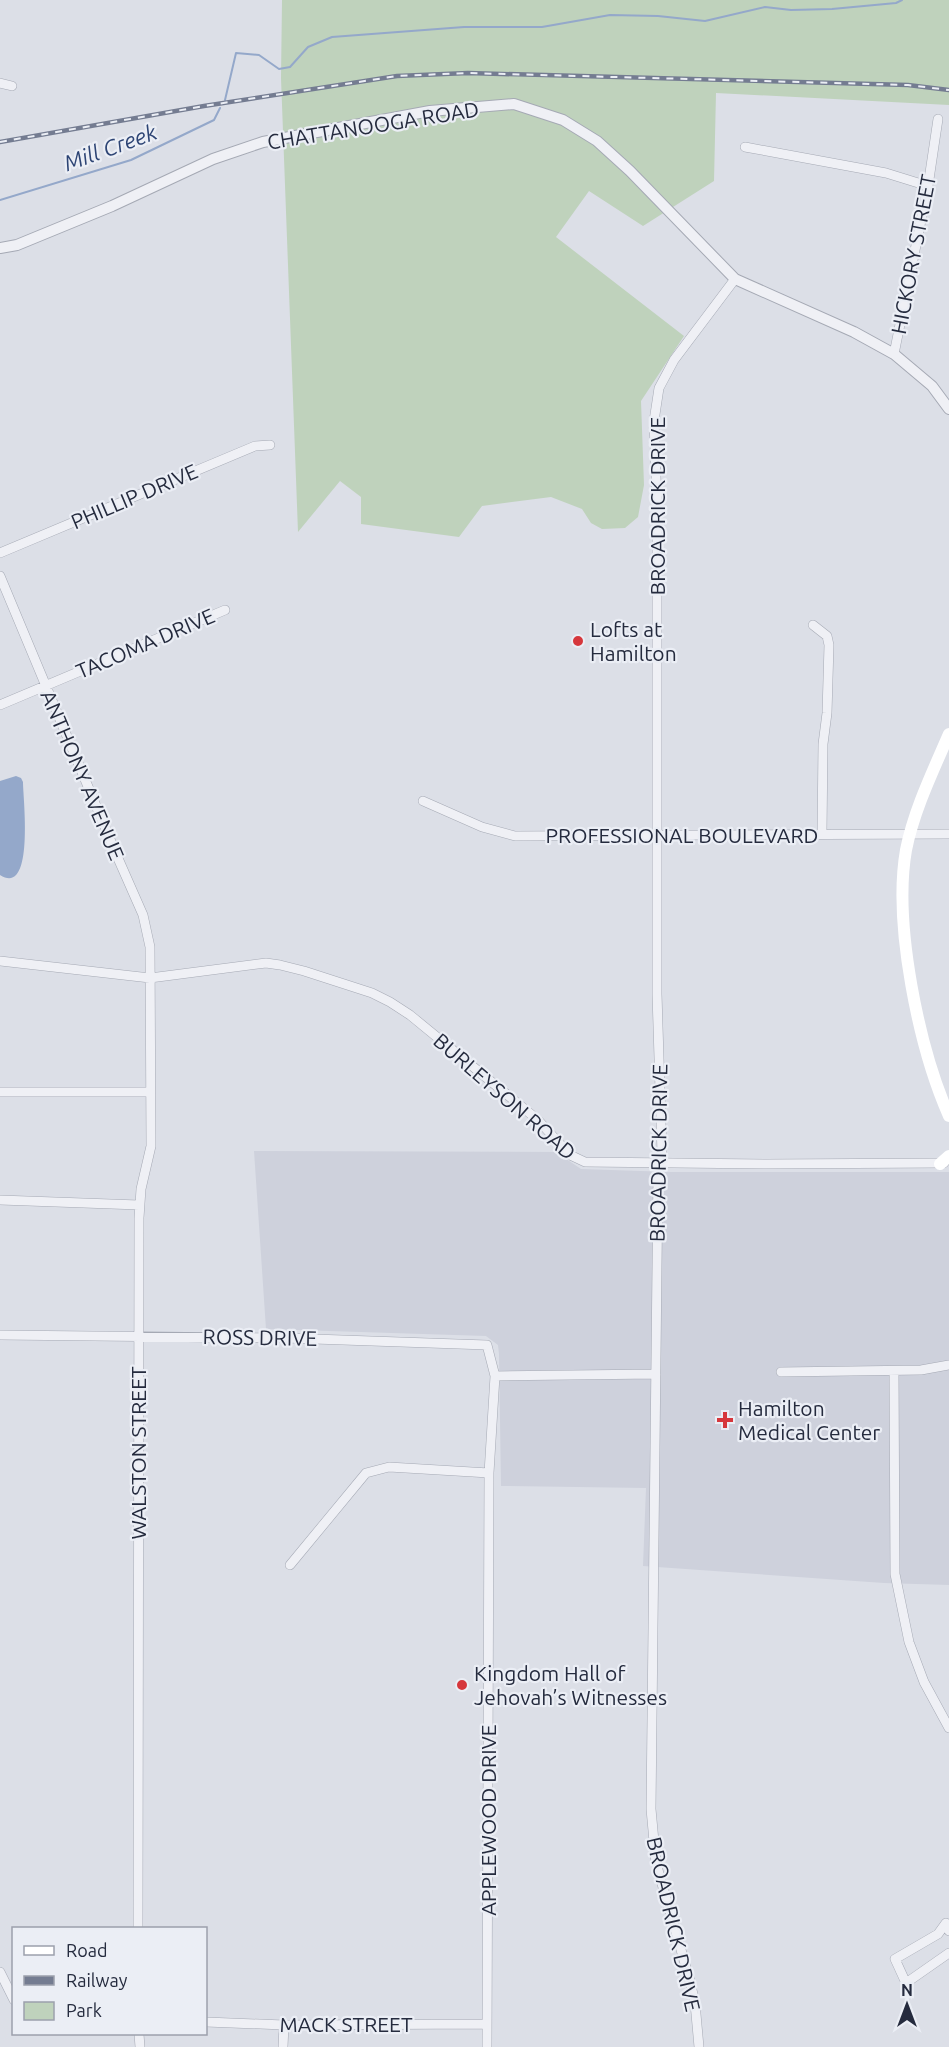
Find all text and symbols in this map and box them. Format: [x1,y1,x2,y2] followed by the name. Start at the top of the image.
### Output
[265,96,481,154] street label: CHATTANOOGA ROAD
[60,118,161,175] water label: Mill Creek
[886,172,940,336] street label: HICKORY STREET
[645,417,669,595] street label: BROADRICK DRIVE
[67,459,201,533] street label: PHILLIP DRIVE
[72,603,218,683] street label: TACOMA DRIVE
[590,617,677,665] place label: Lofts at Hamilton
[571,634,585,648] marker: Lofts at Hamilton
[36,687,130,863] street label: ANTHONY AVENUE
[546,823,818,847] street label: PROFESSIONAL BOULEVARD
[429,1028,581,1164] street label: BURLEYSON ROAD
[644,1064,672,1242] street label: BROADRICK DRIVE
[202,1324,318,1350] street label: ROSS DRIVE
[126,1366,150,1540] street label: WALSTON STREET
[738,1396,880,1444] place label: Hamilton Medical Center
[716,1411,734,1429] marker: Hamilton Medical Center
[474,1661,667,1709] place label: Kingdom Hall of Jehovah’s Witnesses
[455,1678,469,1692] marker: Kingdom Hall of Jehovah’s Witnesses
[476,1724,500,1916] street label: APPLEWOOD DRIVE
[642,1834,706,2014] street label: BROADRICK DRIVE
[12,1927,207,2035] legend
[66,1940,108,1960] text: Road
[66,1970,128,1990] text: Railway
[877,1975,937,2035] north arrow
[901,1981,913,1999] text: N
[66,2000,102,2020] text: Park
[279,2012,413,2036] street label: MACK STREET

